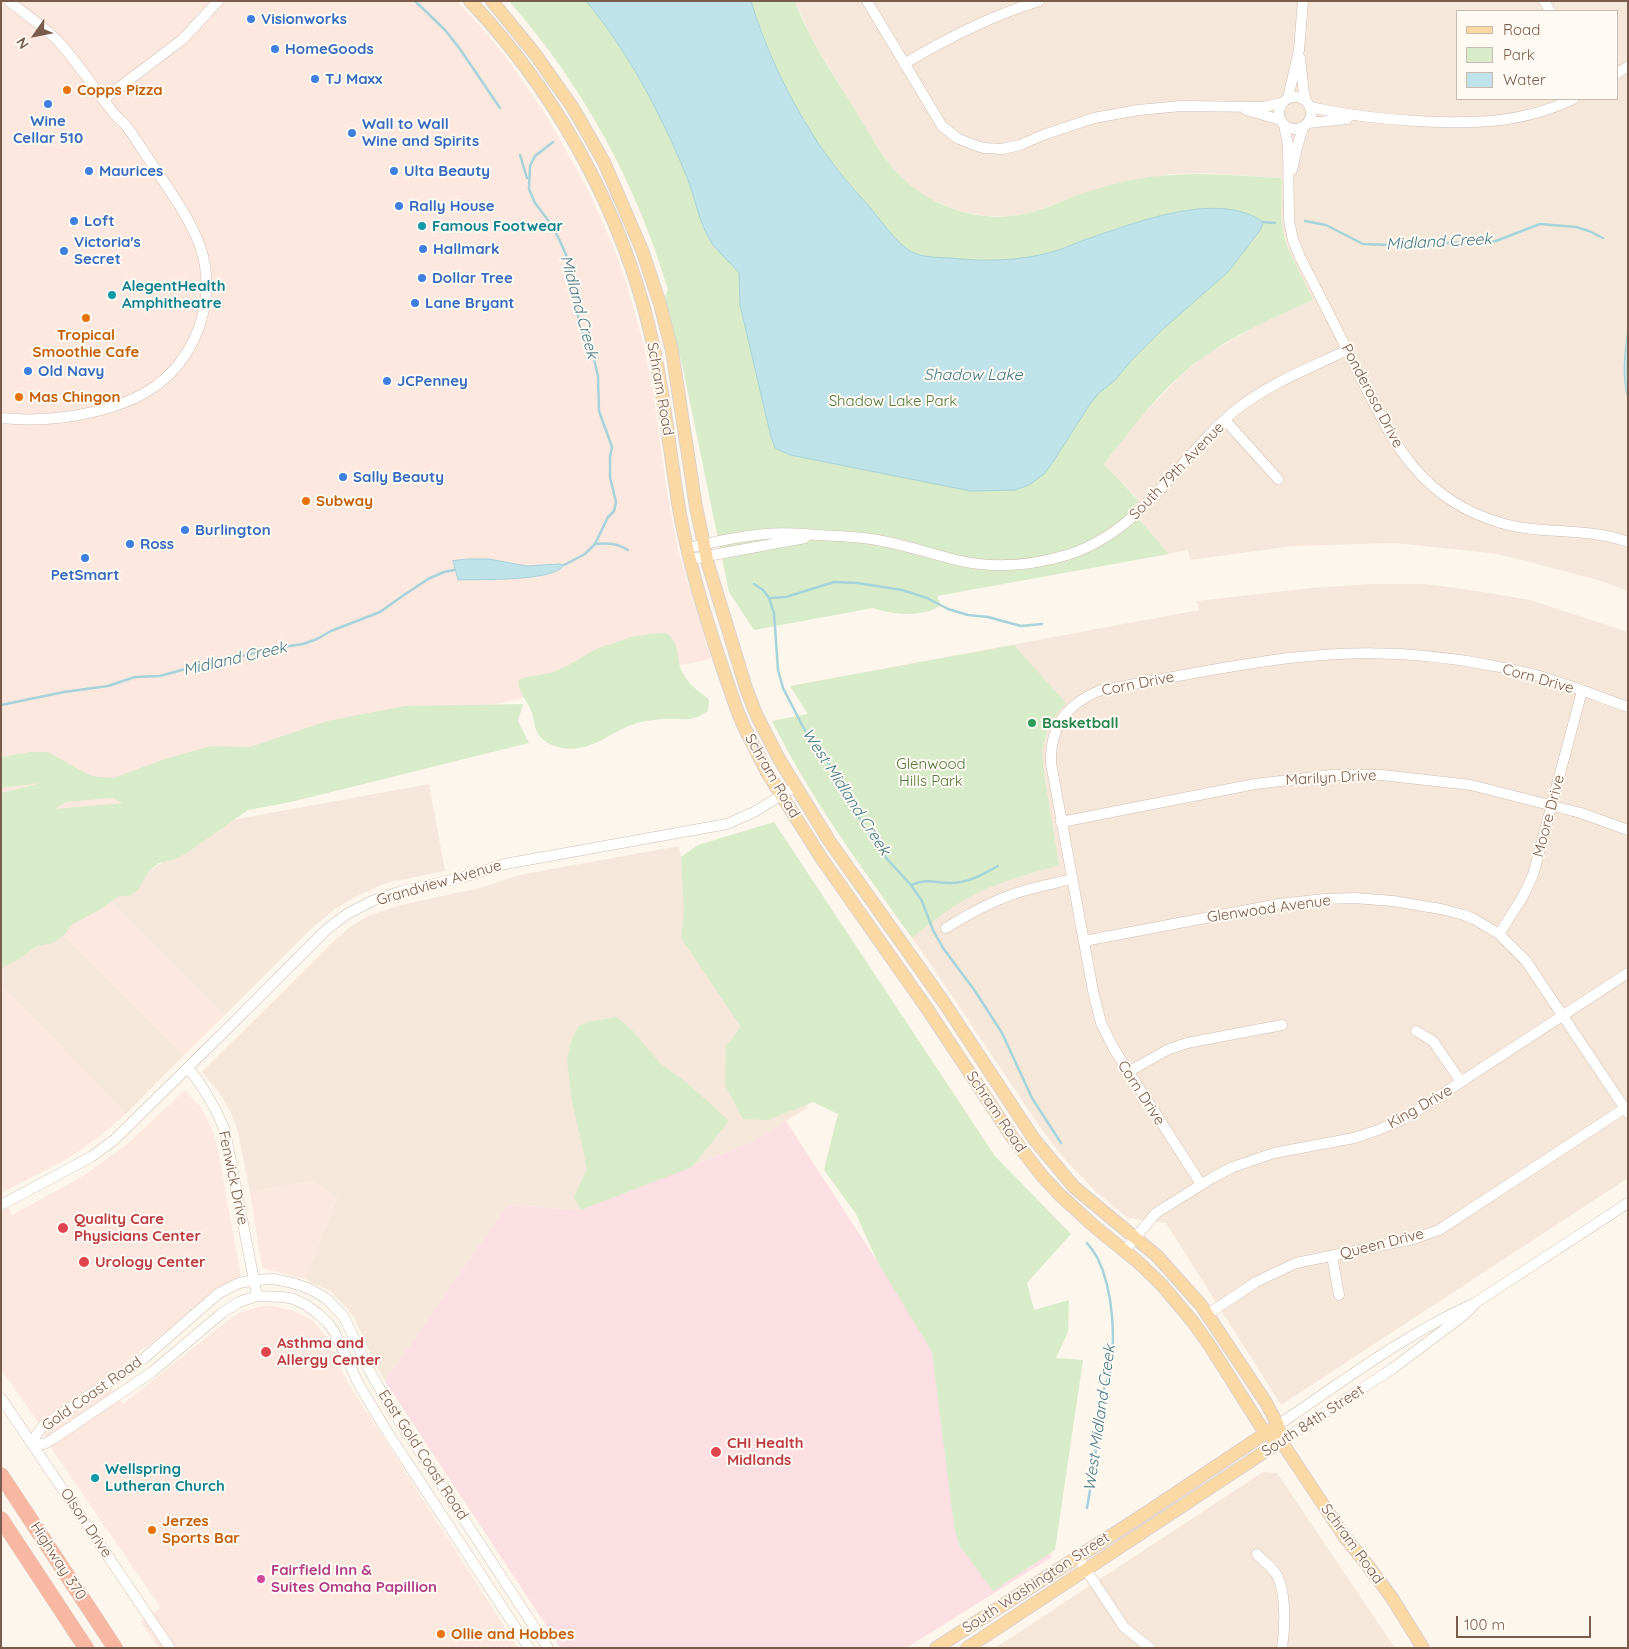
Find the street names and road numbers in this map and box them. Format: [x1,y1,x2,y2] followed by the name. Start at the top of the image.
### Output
[643,341,677,437] street label: Schram Road
[1337,341,1407,451] street label: Ponderosa Drive
[1126,418,1228,524] street label: South 79th Avenue
[1500,660,1576,698] street label: Corn Drive
[1100,668,1176,700] street label: Corn Drive
[741,731,803,821] street label: Schram Road
[1285,767,1377,789] street label: Marilyn Drive
[1529,773,1569,859] street label: Moore Drive
[374,857,504,909] street label: Grandview Avenue
[1206,891,1332,927] street label: Glenwood Avenue
[1113,1057,1169,1129] street label: Corn Drive
[962,1068,1030,1156] street label: Schram Road
[1385,1081,1455,1133] street label: King Drive
[214,1129,252,1227] street label: Fenwick Drive
[1338,1225,1426,1263] street label: Queen Drive
[39,1353,145,1435] street label: Gold Coast Road
[1258,1381,1368,1461] street label: South 84th Street
[374,1387,472,1523] street label: East Gold Coast Road
[56,1485,116,1561] street label: Olson Drive
[1317,1501,1387,1587] street label: Schram Road
[26,1519,90,1603] street label: Highway 370
[959,1529,1113,1637] street label: South Washington Street

